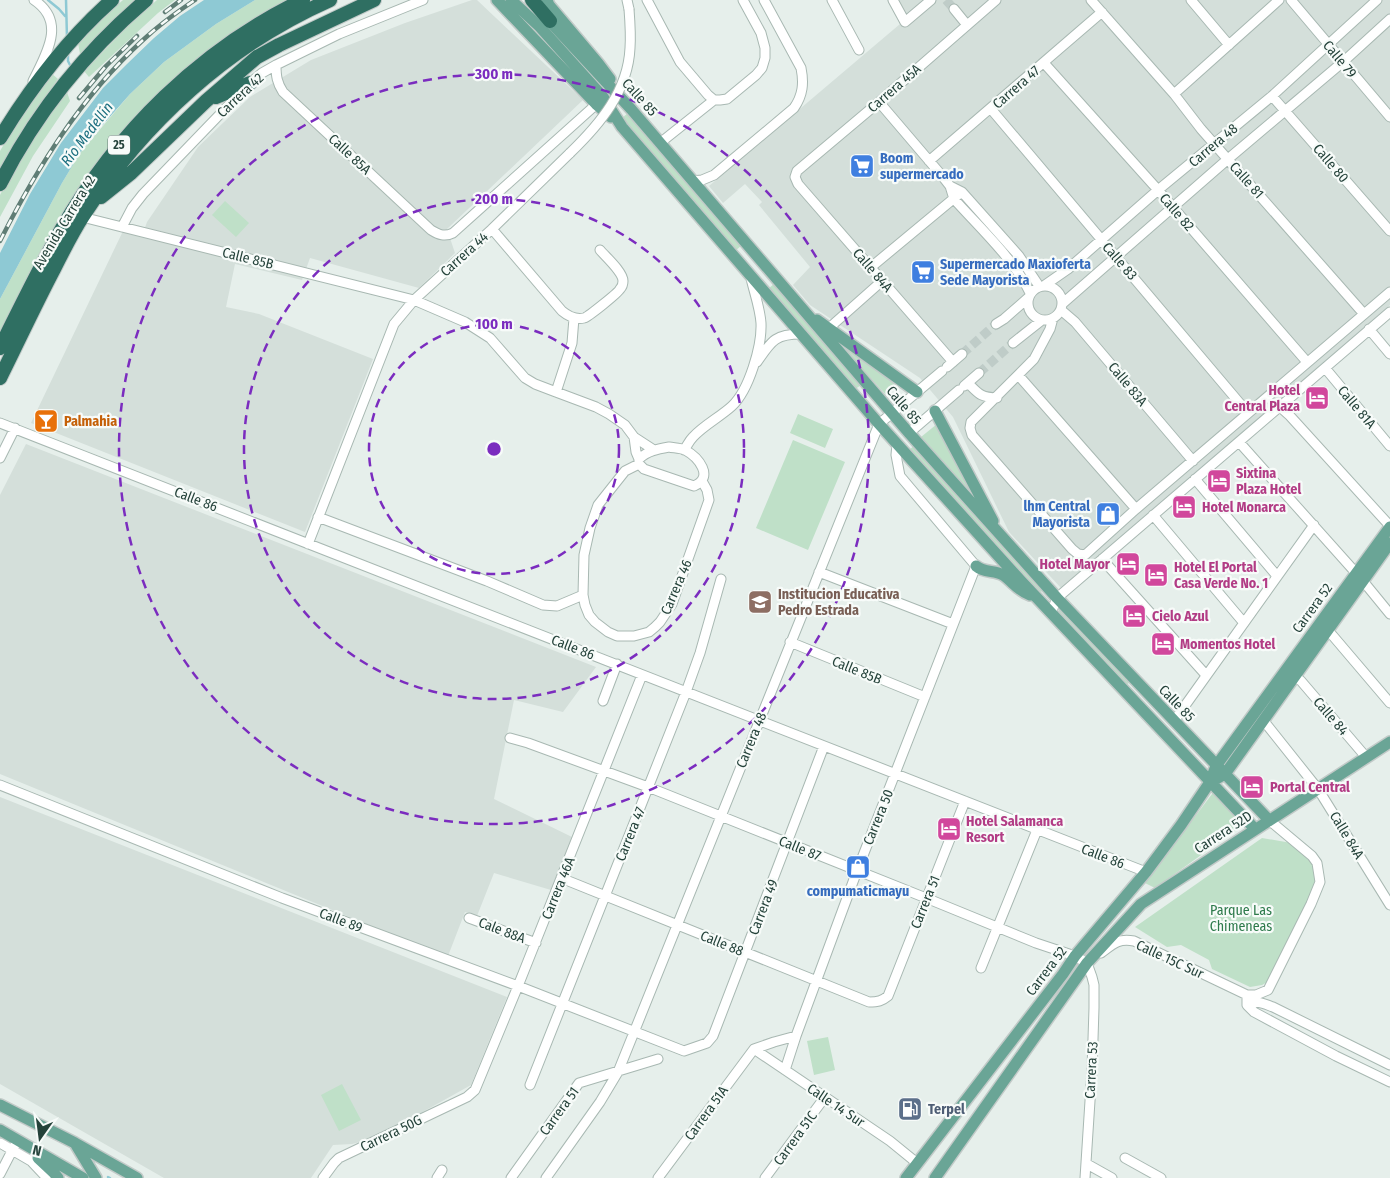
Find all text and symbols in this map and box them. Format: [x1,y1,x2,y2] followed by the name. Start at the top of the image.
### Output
[1319,37,1360,82] street label: Calle 79
[864,60,925,116] street label: Carrera 45A
[989,62,1044,112] street label: Carrera 47
[474,65,513,83] text: 300 m
[214,70,267,121] street label: Carrera 42
[618,75,661,120] street label: Calle 85
[57,98,117,170] water label: Río Medellín
[1185,120,1241,171] street label: Carrera 48
[325,130,375,179] street label: Calle 85A
[108,136,130,154] road number: 25
[1309,141,1352,186] street label: Calle 80
[880,150,964,183] place label: Boom supermercado
[849,153,875,179] supermarket icon: Boom supermercado
[1226,159,1267,202] street label: Calle 81
[30,172,99,272] street label: Avenida Carrera 42
[474,190,513,208] text: 200 m
[1156,190,1198,235] street label: Calle 82
[437,228,492,280] street label: Carrera 44
[1099,239,1141,284] street label: Calle 83
[220,244,276,273] street label: Calle 85B
[849,245,897,296] street label: Calle 84A
[940,256,1091,289] place label: Supermercado Maxioferta Sede Mayorista
[910,259,936,285] supermarket icon: Supermercado Maxioferta Sede Mayorista
[475,315,513,333] text: 100 m
[1104,359,1151,410] street label: Calle 83A
[1224,382,1300,415] place label: Hotel Central Plaza
[1334,382,1380,433] street label: Calle 81A
[883,383,924,428] street label: Calle 85
[1304,385,1330,411] hotel icon: Hotel Central Plaza
[33,408,59,434] bar icon: Palmahia
[64,413,117,430] place label: Palmahia
[485,440,503,458] centre of rings
[1236,465,1301,498] place label: Sixtina Plaza Hotel
[1206,468,1232,494] hotel icon: Sixtina Plaza Hotel
[172,483,220,516] street label: Calle 86
[1171,494,1197,520] hotel icon: Hotel Monarca
[1023,498,1090,531] place label: lhm Central Mayorista
[1202,499,1286,516] place label: Hotel Monarca
[1095,501,1121,527] shop icon: lhm Central Mayorista
[1115,551,1141,577] hotel icon: Hotel Mayor
[1040,556,1111,573] place label: Hotel Mayor
[657,557,696,617] street label: Carrera 46
[1174,559,1268,592] place label: Hotel El Portal Casa Verde No. 1
[1143,562,1169,588] hotel icon: Hotel El Portal Casa Verde No. 1
[1289,580,1336,636] street label: Carrera 52
[778,586,899,619] place label: Institucion Educativa Pedro Estrada
[747,589,773,615] school or university icon: Institucion Educativa Pedro Estrada
[1121,603,1147,629] hotel icon: Cielo Azul
[1152,608,1209,625] place label: Cielo Azul
[549,631,597,664] street label: Calle 86
[1150,631,1176,657] hotel icon: Momentos Hotel
[1180,636,1276,653] place label: Momentos Hotel
[829,653,885,688] street label: Calle 85B
[1155,681,1198,725] street label: Calle 85
[1309,694,1352,739] street label: Calle 84
[733,710,770,770] street label: Carrera 48
[1239,774,1265,800] hotel icon: Portal Central
[1270,779,1350,796] place label: Portal Central
[860,787,897,847] street label: Carrera 50
[612,804,649,864] street label: Carrera 47
[1191,808,1255,857] street label: Carrera 52D
[1326,808,1368,863] street label: Calle 84A
[966,813,1063,846] place label: Hotel Salamanca Resort
[936,816,962,842] hotel icon: Hotel Salamanca Resort
[776,832,824,865] street label: Calle 87
[1079,840,1127,873] street label: Calle 86
[538,854,579,922] street label: Carrera 46A
[845,854,871,880] shop icon: compumaticmayu
[907,873,944,931] street label: Carrera 51
[745,877,782,937] street label: Carrera 49
[807,883,909,900] place label: compumaticmayu
[1210,902,1272,935] park label: Parque Las Chimeneas
[317,904,365,937] street label: Calle 89
[476,914,528,947] street label: Cale 88A
[698,927,746,960] street label: Calle 88
[1133,936,1206,983] street label: Calle 15C Sur
[1022,943,1070,999] street label: Carrera 52
[1082,1041,1101,1099] street label: Carrera 53
[804,1080,868,1131] street label: Calle 14 Sur
[681,1082,732,1144] street label: Carrera 51A
[536,1084,583,1139] street label: Carrera 51
[897,1096,923,1122] fuel station icon: Terpel
[928,1101,965,1118] place label: Terpel
[770,1108,821,1169] street label: Carrera 51C
[358,1111,425,1156] street label: Carrera 50G
[15,1113,65,1163] north arrow
[31,1141,43,1159] text: N

